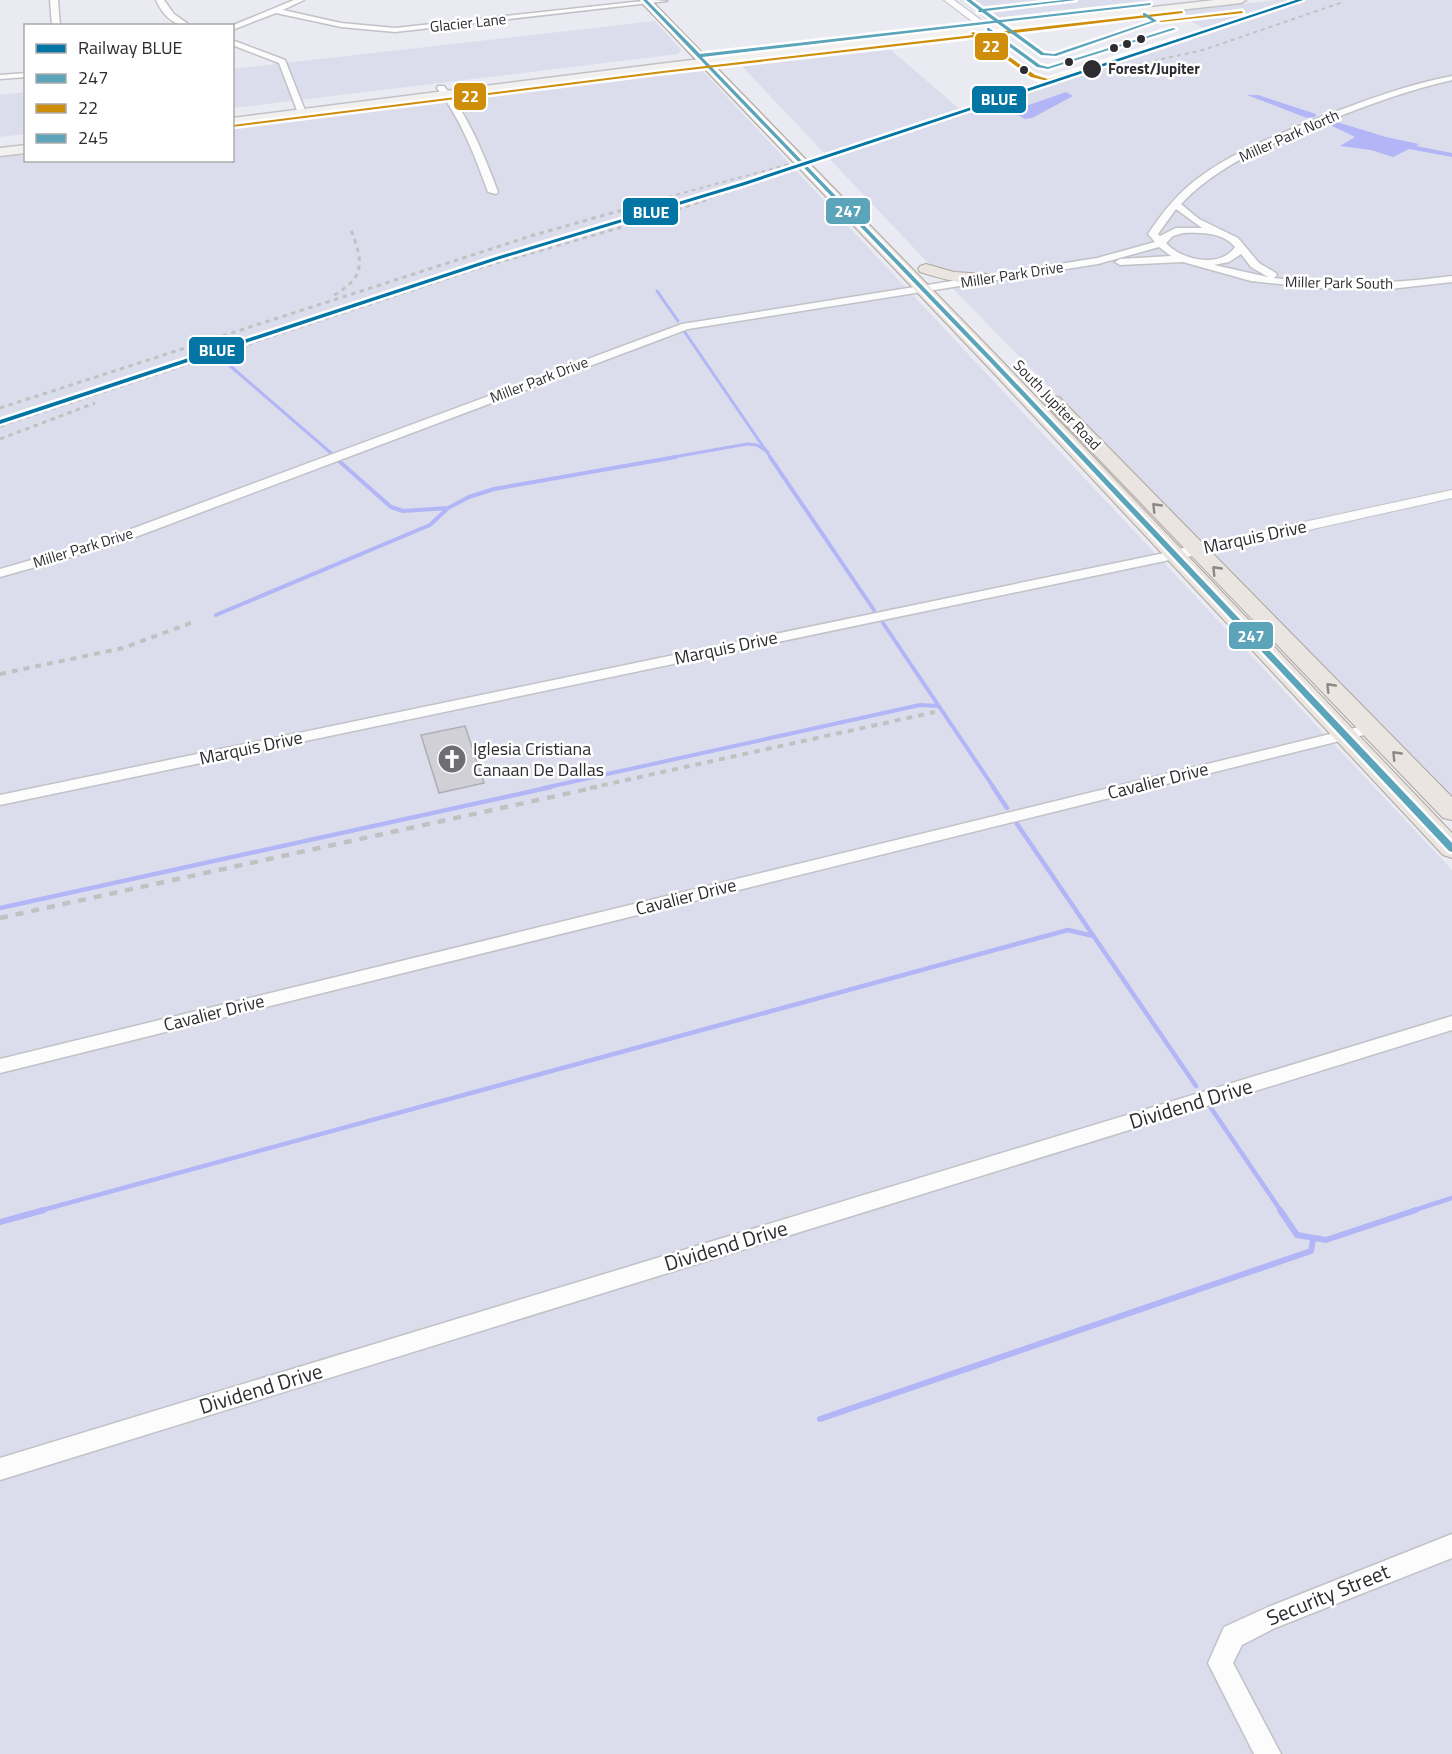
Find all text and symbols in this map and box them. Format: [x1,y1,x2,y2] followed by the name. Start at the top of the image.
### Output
[429,7,507,38] street label: Glacier Lane
[24,24,234,162] legend
[974,32,1009,61] line badge: 22
[1135,33,1147,45] unlabelled marker
[78,34,182,61] text: Railway BLUE
[982,34,1000,58] text: 22
[1121,38,1133,50] unlabelled marker
[1108,42,1120,54] unlabelled marker
[1063,56,1075,68] unlabelled marker
[1108,57,1200,80] place label: Forest/Jupiter
[1081,58,1103,80] marker: Forest/Jupiter
[78,64,108,91] text: 247
[1018,64,1030,76] unlabelled marker
[453,82,487,111] line badge: 22
[461,84,479,108] text: 22
[971,85,1027,114] line badge: BLUE
[981,87,1017,111] text: BLUE
[78,94,98,121] text: 22
[1235,103,1343,168] street label: Miller Park North
[78,124,108,151] text: 245
[622,197,679,226] line badge: BLUE
[825,197,871,225] line badge: 247
[835,199,861,223] text: 247
[633,200,669,224] text: BLUE
[959,255,1065,294] street label: Miller Park Drive
[1285,270,1393,295] street label: Miller Park South
[188,336,245,365] line badge: BLUE
[199,338,235,362] text: BLUE
[486,350,591,409] street label: Miller Park Drive
[1008,354,1107,455] street label: South Jupiter Road
[1152,504,1163,514] one-way arrow
[1201,512,1309,561] street label: Marquis Drive
[30,521,136,574] street label: Miller Park Drive
[1212,566,1223,576] one-way arrow
[1228,621,1274,650] line badge: 247
[672,623,780,672] street label: Marquis Drive
[1238,624,1264,648] text: 247
[1327,684,1338,695] one-way arrow
[197,723,305,772] street label: Marquis Drive
[473,735,604,783] place label: Iglesia Cristiana Canaan De Dallas
[436,743,468,775] church icon: Iglesia Cristiana Canaan De Dallas
[1393,751,1404,762] one-way arrow
[1105,755,1211,806] street label: Cavalier Drive
[633,871,739,922] street label: Cavalier Drive
[161,987,267,1038] street label: Cavalier Drive
[1125,1069,1256,1137] street label: Dividend Drive
[660,1211,791,1279] street label: Dividend Drive
[195,1354,326,1422] street label: Dividend Drive
[1261,1555,1395,1633] street label: Security Street

